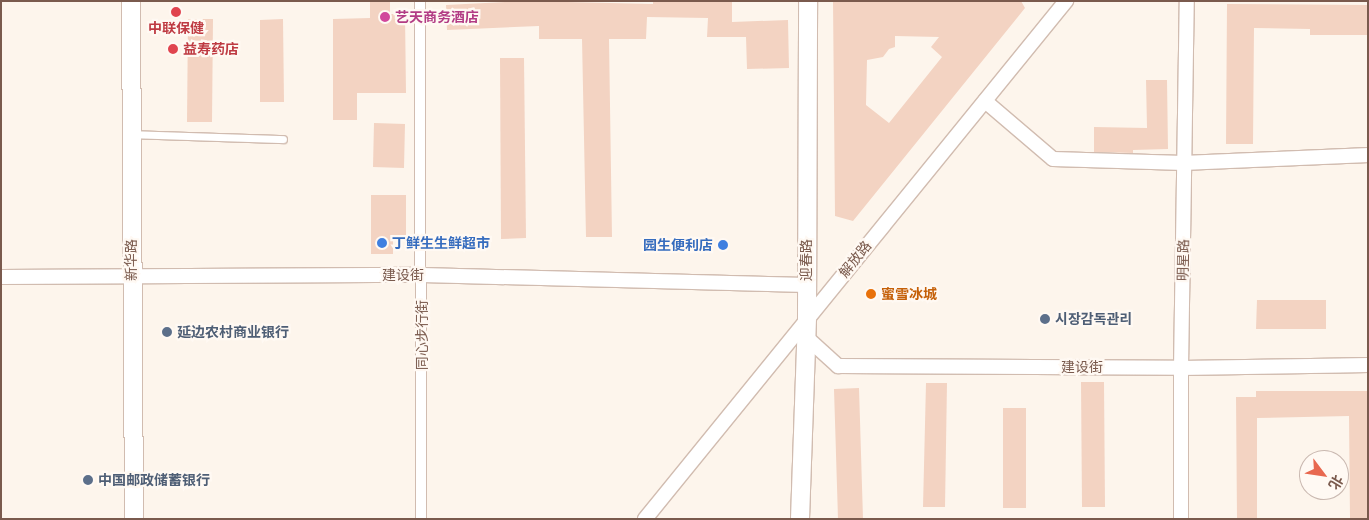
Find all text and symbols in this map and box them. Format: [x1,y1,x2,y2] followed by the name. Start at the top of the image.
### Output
[170,6,182,18] marker: 中联保健
[395,9,479,25] place label: 艺天商务酒店
[379,11,391,23] marker: 艺天商务酒店
[148,20,204,36] place label: 中联保健
[183,41,239,57] place label: 益寿药店
[167,43,179,55] marker: 益寿药店
[392,235,490,251] place label: 丁鲜生生鲜超市
[376,237,388,249] marker: 丁鲜生生鲜超市
[643,237,713,253] place label: 园生便利店
[835,237,875,281] street label: 解放路
[123,239,139,281] street label: 新华路
[717,239,729,251] marker: 园生便利店
[798,239,814,281] street label: 迎春路
[1174,239,1192,281] street label: 明星路
[382,267,424,283] street label: 建设街
[881,286,937,302] place label: 蜜雪冰城
[865,288,877,300] marker: 蜜雪冰城
[414,300,430,370] street label: 同心步行街
[1055,311,1132,327] place label: 시장감독관리
[1039,313,1051,325] marker: 시장감독관리
[177,324,289,340] place label: 延边农村商业银行
[161,326,173,338] marker: 延边农村商业银行
[1061,359,1103,375] street label: 建设街
[1299,450,1349,500] north arrow
[98,472,210,488] place label: 中国邮政储蓄银行
[1326,472,1346,492] text: 北
[82,474,94,486] marker: 中国邮政储蓄银行

